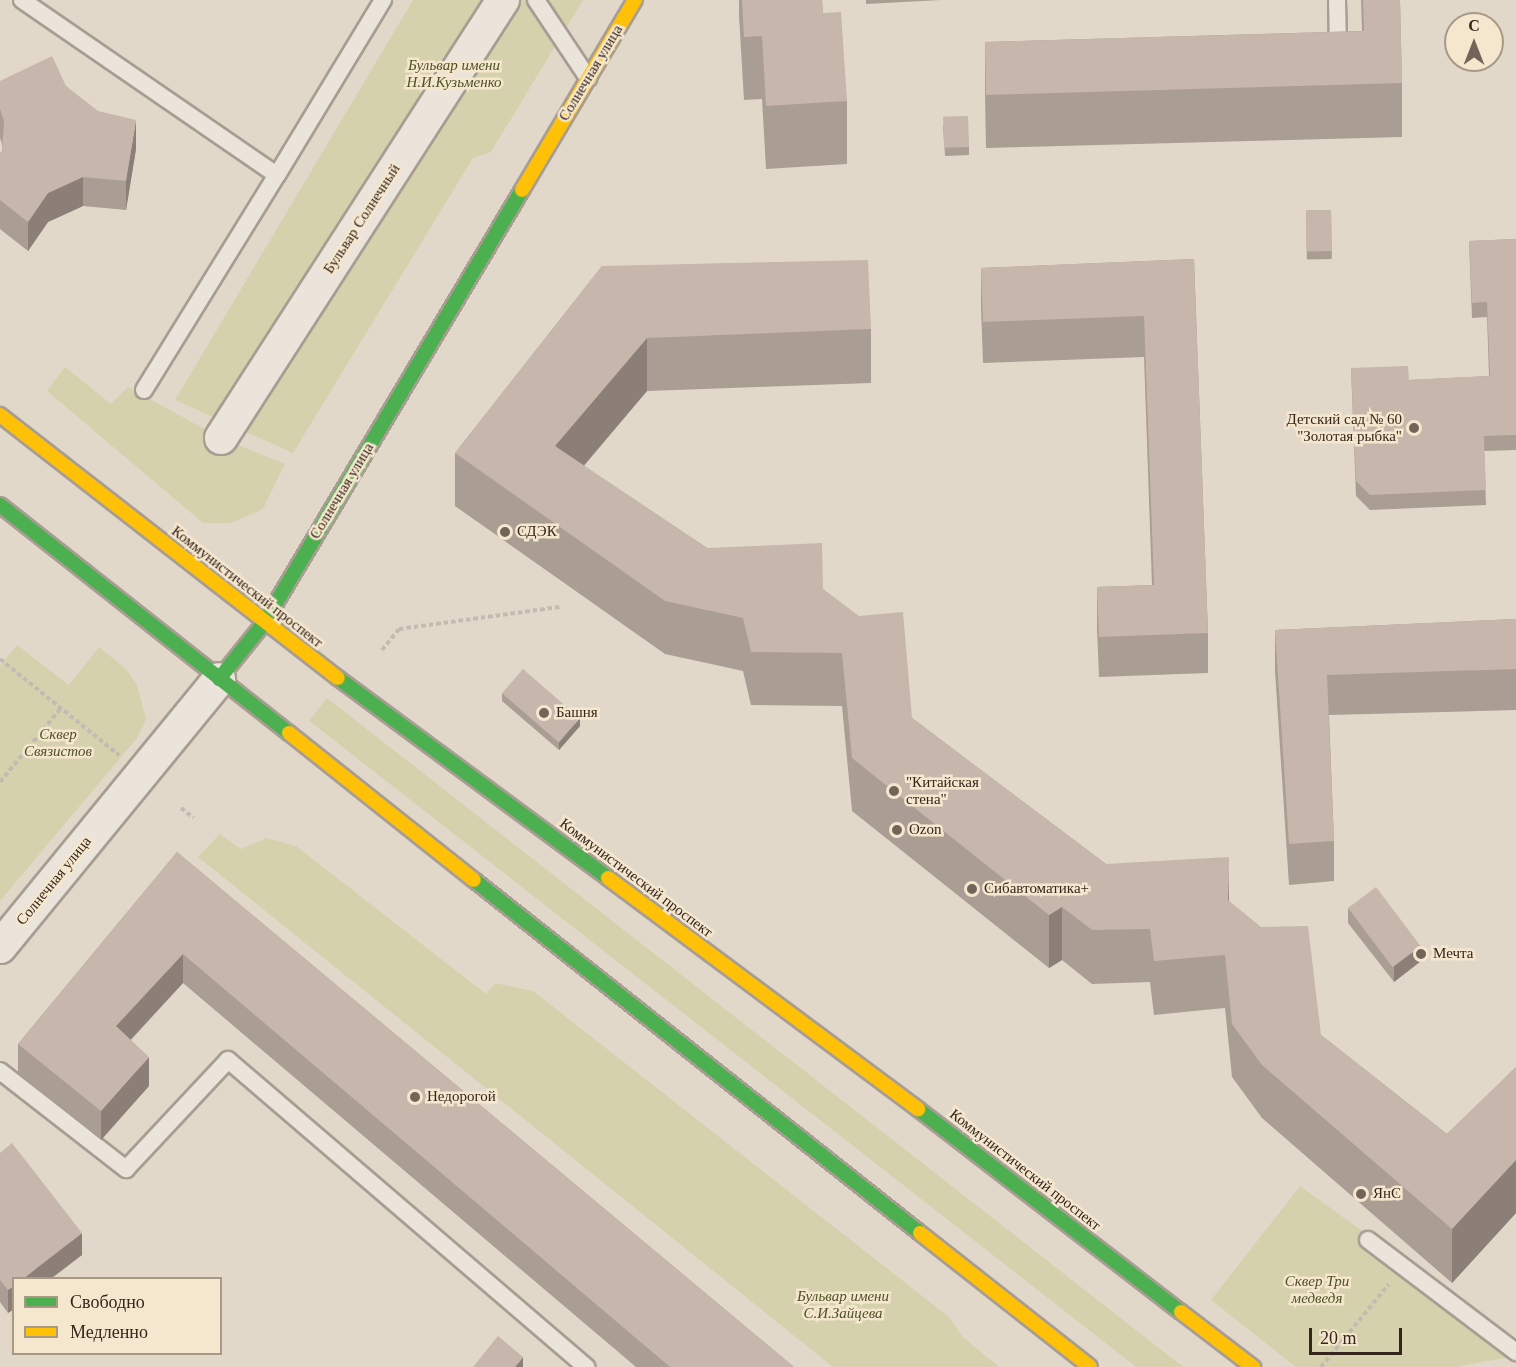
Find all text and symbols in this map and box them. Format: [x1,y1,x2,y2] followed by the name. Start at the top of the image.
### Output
[1444,12,1504,72] north arrow
[1468,17,1480,34] text: С
[555,22,627,124] street label: Солнечная улица
[406,56,502,91] park label: Бульвар имени Н.И.Кузьменко
[320,161,404,277] street label: Бульвар Солнечный
[1286,410,1402,445] place label: Детский сад № 60 "Золотая рыбка"
[1407,421,1421,435] marker: Детский сад № 60 "Золотая рыбка"
[306,440,378,542] street label: Солнечная улица
[168,522,326,652] street label: Коммунистический проспект
[517,523,557,541] place label: СДЭК
[498,525,512,539] marker: СДЭК
[556,704,598,722] place label: Башня
[537,706,551,720] marker: Башня
[24,725,92,760] park label: Сквер Связистов
[906,773,979,808] place label: "Китайская стена"
[887,784,901,798] marker: "Китайская стена"
[556,815,716,941] street label: Коммунистический проспект
[909,821,941,839] place label: Ozon
[890,823,904,837] marker: Ozon
[13,833,95,929] street label: Солнечная улица
[984,880,1089,898] place label: Сибавтоматика+
[965,882,979,896] marker: Сибавтоматика+
[1433,945,1473,963] place label: Мечта
[1414,947,1428,961] marker: Мечта
[427,1088,496,1106] place label: Недорогой
[408,1090,422,1104] marker: Недорогой
[946,1105,1104,1235] street label: Коммунистический проспект
[1373,1185,1401,1203] place label: ЯнС
[1354,1187,1368,1201] marker: ЯнС
[1285,1272,1349,1307] park label: Сквер Три медведя
[12,1277,222,1355] legend
[797,1287,889,1322] park label: Бульвар имени С.И.Зайцева
[70,1292,145,1312] text: Свободно
[1312,1316,1405,1354] scale bar
[70,1322,148,1342] text: Медленно
[1320,1328,1357,1348] text: 20 m

